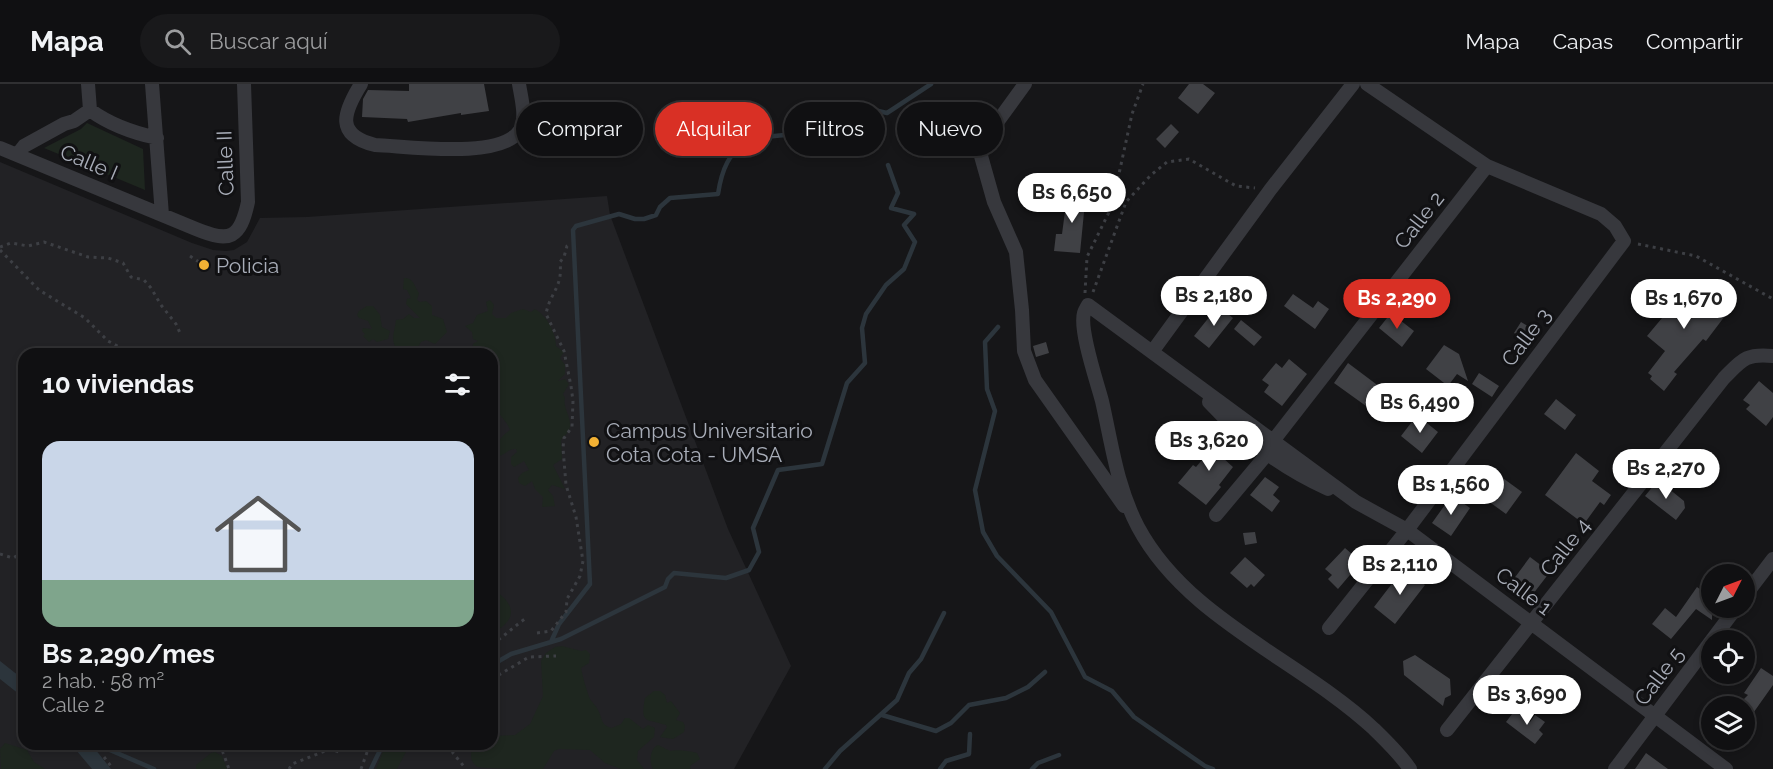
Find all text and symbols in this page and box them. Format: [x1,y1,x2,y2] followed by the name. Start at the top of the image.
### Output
[140,14,560,68] search box
[30,25,104,58] text: Mapa
[161,25,194,58] icon: search
[209,28,328,54] text: Buscar aquí
[1465,29,1520,54] text: Mapa
[1553,29,1613,54] text: Capas
[1646,29,1743,54] text: Compartir
[516,102,643,156] chip: Comprar
[655,102,772,156] chip: Alquilar
[784,102,885,156] chip: Filtros
[897,102,1003,156] chip: Nuevo
[211,130,239,196] street label: Calle II
[56,139,122,185] street label: Calle I
[1010,173,1134,224] pin: Bs 6,650
[1032,180,1112,204] text: Bs 6,650
[1389,186,1449,254] street label: Calle 2
[216,253,279,278] place label: Policia
[197,258,211,272] marker: Policia
[1152,276,1276,327] pin: Bs 2,180
[1335,279,1459,330] pin: Bs 2,290
[1622,279,1746,330] pin: Bs 1,670
[1175,283,1253,307] text: Bs 2,180
[1357,286,1437,310] text: Bs 2,290
[1645,286,1723,310] text: Bs 1,670
[1496,303,1556,371] street label: Calle 3
[441,368,474,401] icon: filters
[42,369,194,399] text: 10 viviendas
[1358,383,1482,434] pin: Bs 6,490
[1380,390,1460,414] text: Bs 6,490
[606,418,813,467] place label: Campus Universitario Cota Cota - UMSA
[1147,421,1271,472] pin: Bs 3,620
[1169,428,1249,452] text: Bs 3,620
[587,435,601,449] marker: Campus Universitario Cota Cota - UMSA
[1604,449,1728,500] pin: Bs 2,270
[1627,456,1705,480] text: Bs 2,270
[1389,465,1513,516] pin: Bs 1,560
[1412,472,1490,496] text: Bs 1,560
[204,480,312,588] icon: home
[1535,513,1595,581] street label: Calle 4
[1338,545,1462,596] pin: Bs 2,110
[1362,552,1438,576] text: Bs 2,110
[1491,562,1557,620] street label: Calle 1
[1701,564,1755,618] north arrow
[1701,564,1755,750] map controls
[1701,630,1755,684] button: locate
[42,639,215,669] text: Bs 2,290/mes
[1629,642,1689,710] street label: Calle 5
[42,669,164,693] text: 2 hab. · 58 m²
[1465,675,1589,726] pin: Bs 3,690
[1487,682,1567,706] text: Bs 3,690
[42,693,105,717] text: Calle 2
[1701,696,1755,750] button: layers

